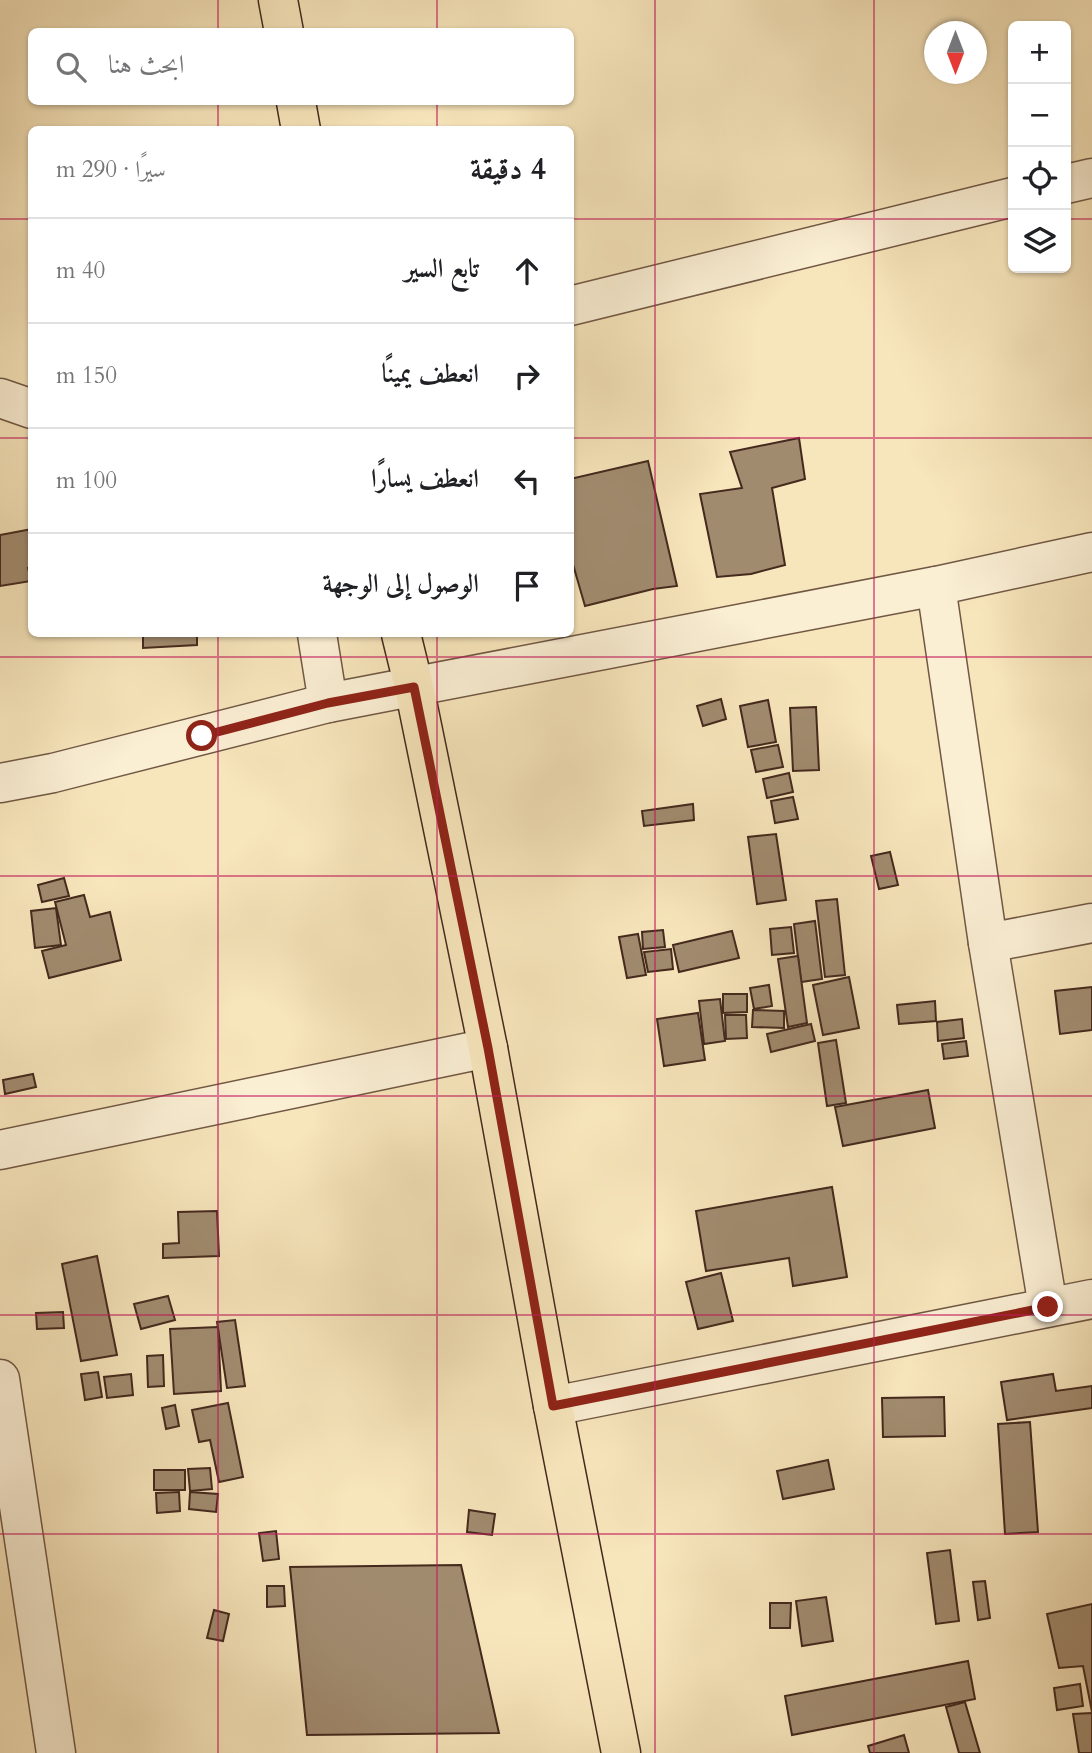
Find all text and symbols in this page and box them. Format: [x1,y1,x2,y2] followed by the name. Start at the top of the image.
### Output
[924,21,987,84] north arrow
[1008,21,1071,273] map controls
[1008,21,1071,84] button: +
[28,28,574,105] search box
[108,47,184,82] text: ابحث هنا
[52,48,90,86] icon: search
[1008,84,1071,147] button: −
[1008,147,1071,210] button: locate
[470,149,546,190] text: 4 دقيقة
[56,154,166,185] text: سيرًا · 290 m
[1008,210,1071,273] button: layers
[404,251,479,286] text: تابع السير
[508,252,546,290] icon: ahead
[56,255,105,286] text: 40 m
[381,356,479,391] text: انعطف يمينًا
[508,357,546,395] icon: right
[56,360,117,391] text: 150 m
[371,461,479,496] text: انعطف يسارًا
[508,462,546,500] icon: left
[56,465,117,496] text: 100 m
[323,566,479,601] text: الوصول إلى الوجهة
[508,567,546,605] icon: arrive
[186,720,217,751] route start
[1032,1291,1063,1322] route end

